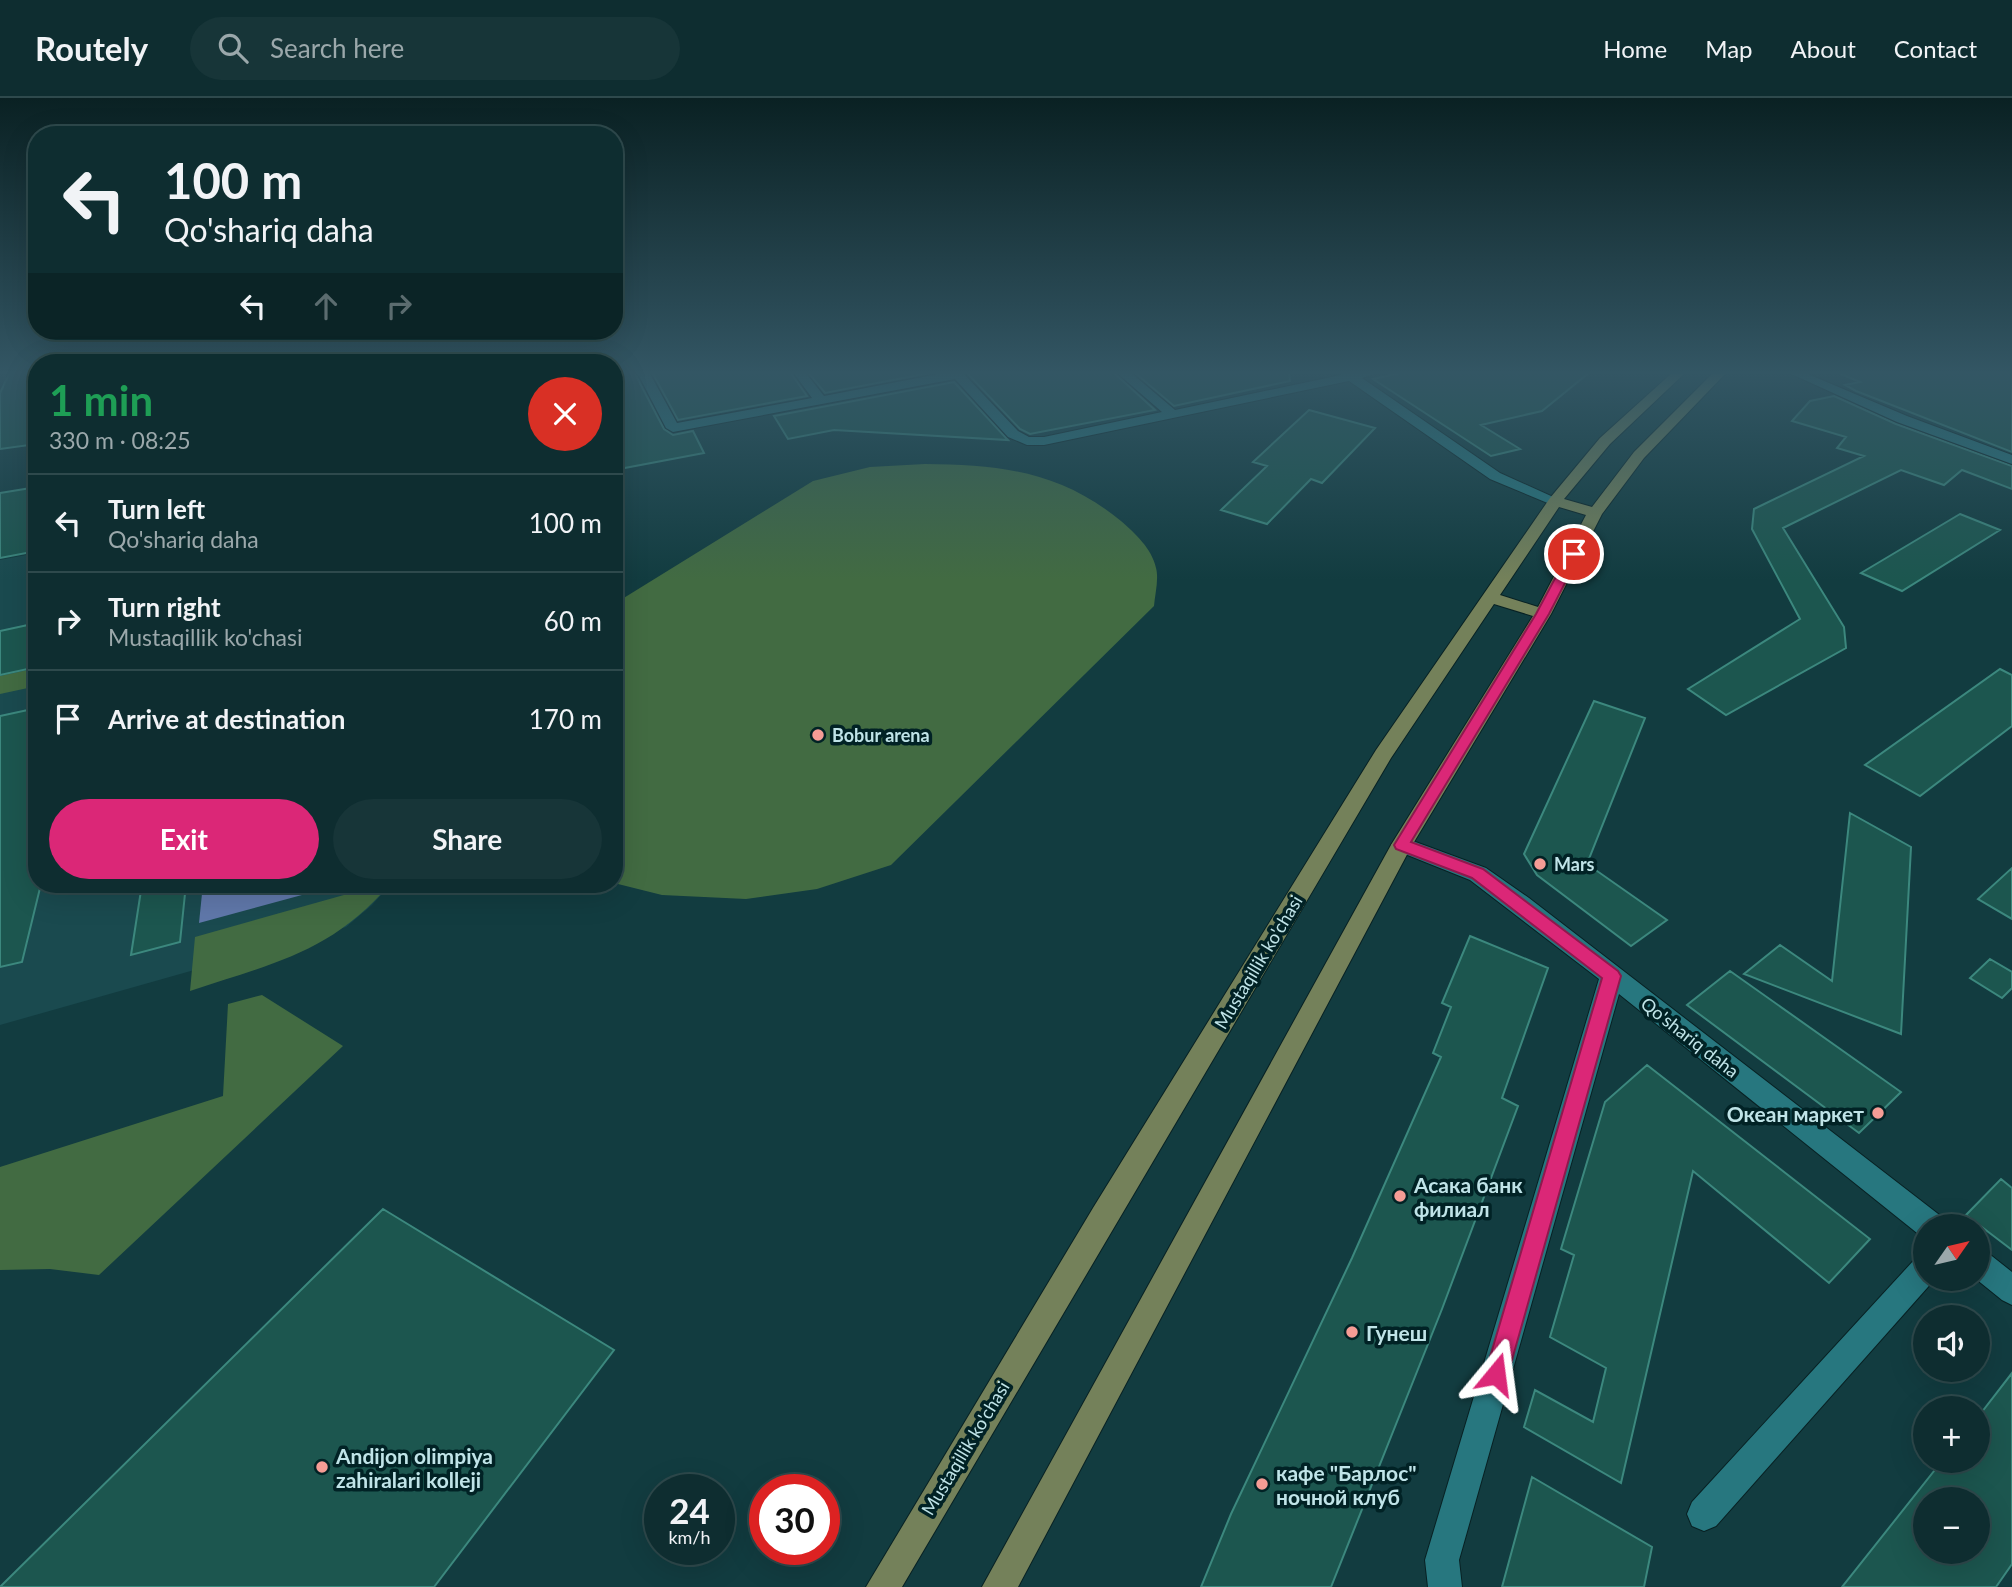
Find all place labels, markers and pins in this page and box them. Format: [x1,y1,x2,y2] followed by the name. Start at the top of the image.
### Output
[1544,524,1604,584] pin
[832,724,930,746] place label: Bobur arena
[810,727,826,743] marker: Bobur arena
[1554,853,1595,875] place label: Mars
[1532,856,1548,872] marker: Mars
[1727,1101,1864,1126] place label: Океан маркет
[1870,1105,1886,1121] marker: Океан маркет
[1413,1172,1523,1221] place label: Асака банк филиал
[1392,1188,1408,1204] marker: Асака банк филиал
[1366,1320,1427,1345] place label: Гунеш
[1344,1324,1360,1340] marker: Гунеш
[335,1443,493,1492] place label: Andijon olimpiya zahiralari kolleji
[314,1459,330,1475] marker: Andijon olimpiya zahiralari kolleji
[1276,1460,1417,1509] place label: кафе "Барлос" ночной клуб
[1254,1476,1270,1492] marker: кафе "Барлос" ночной клуб

